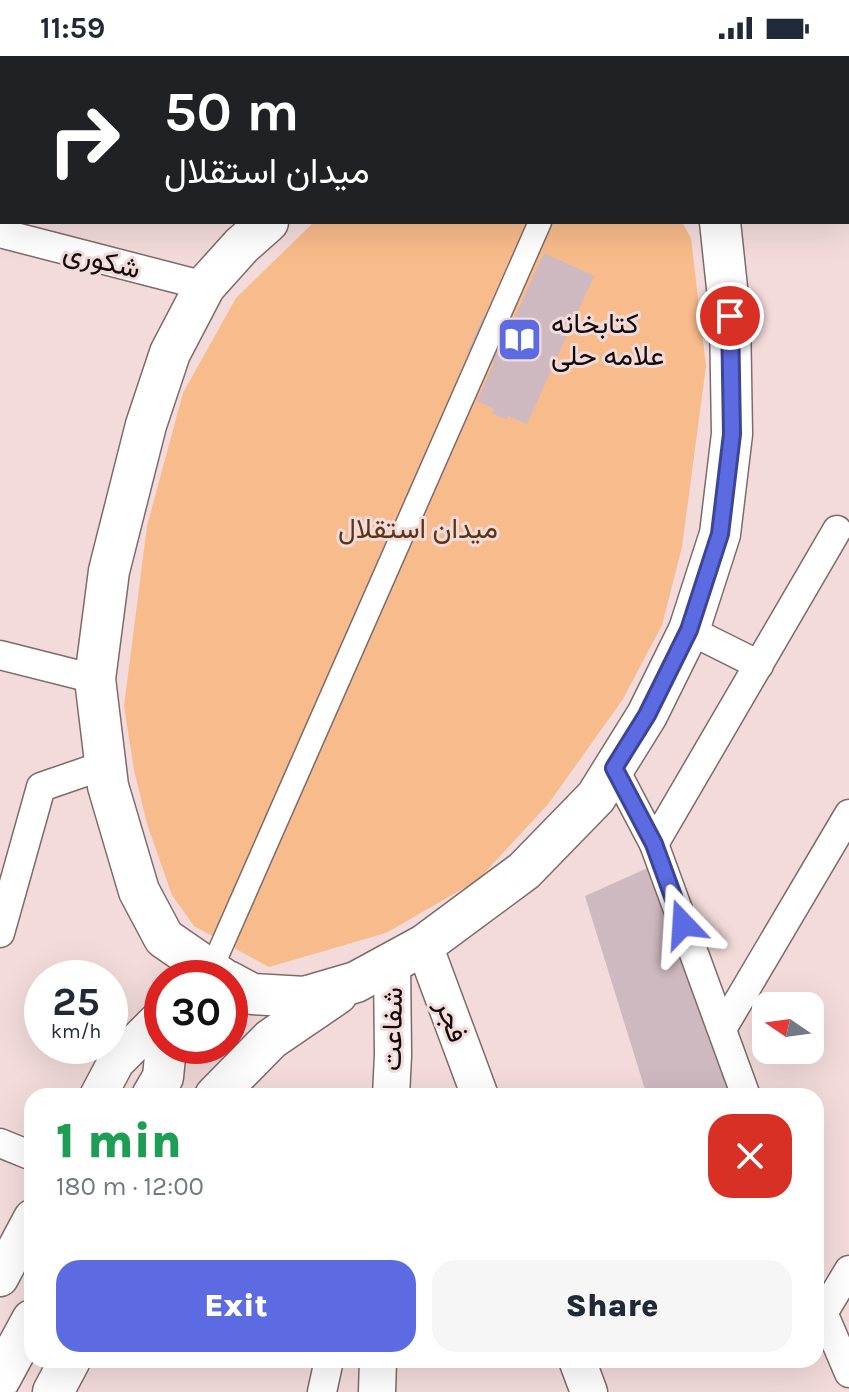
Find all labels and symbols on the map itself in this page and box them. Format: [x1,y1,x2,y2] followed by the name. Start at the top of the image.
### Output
[60,235,144,286] street label: شکوری
[696,282,764,350] pin
[551,307,664,372] place label: کتابخانه علامه حلی
[496,315,544,363] library icon: کتابخانه علامه حلی
[338,512,498,545] park label: میدان استقلال
[641,882,725,966] position arrow
[144,960,248,1064] speed limit sign: 30
[375,987,409,1071] street label: شفاعت
[752,992,824,1064] north arrow
[428,994,475,1047] street label: فجر

